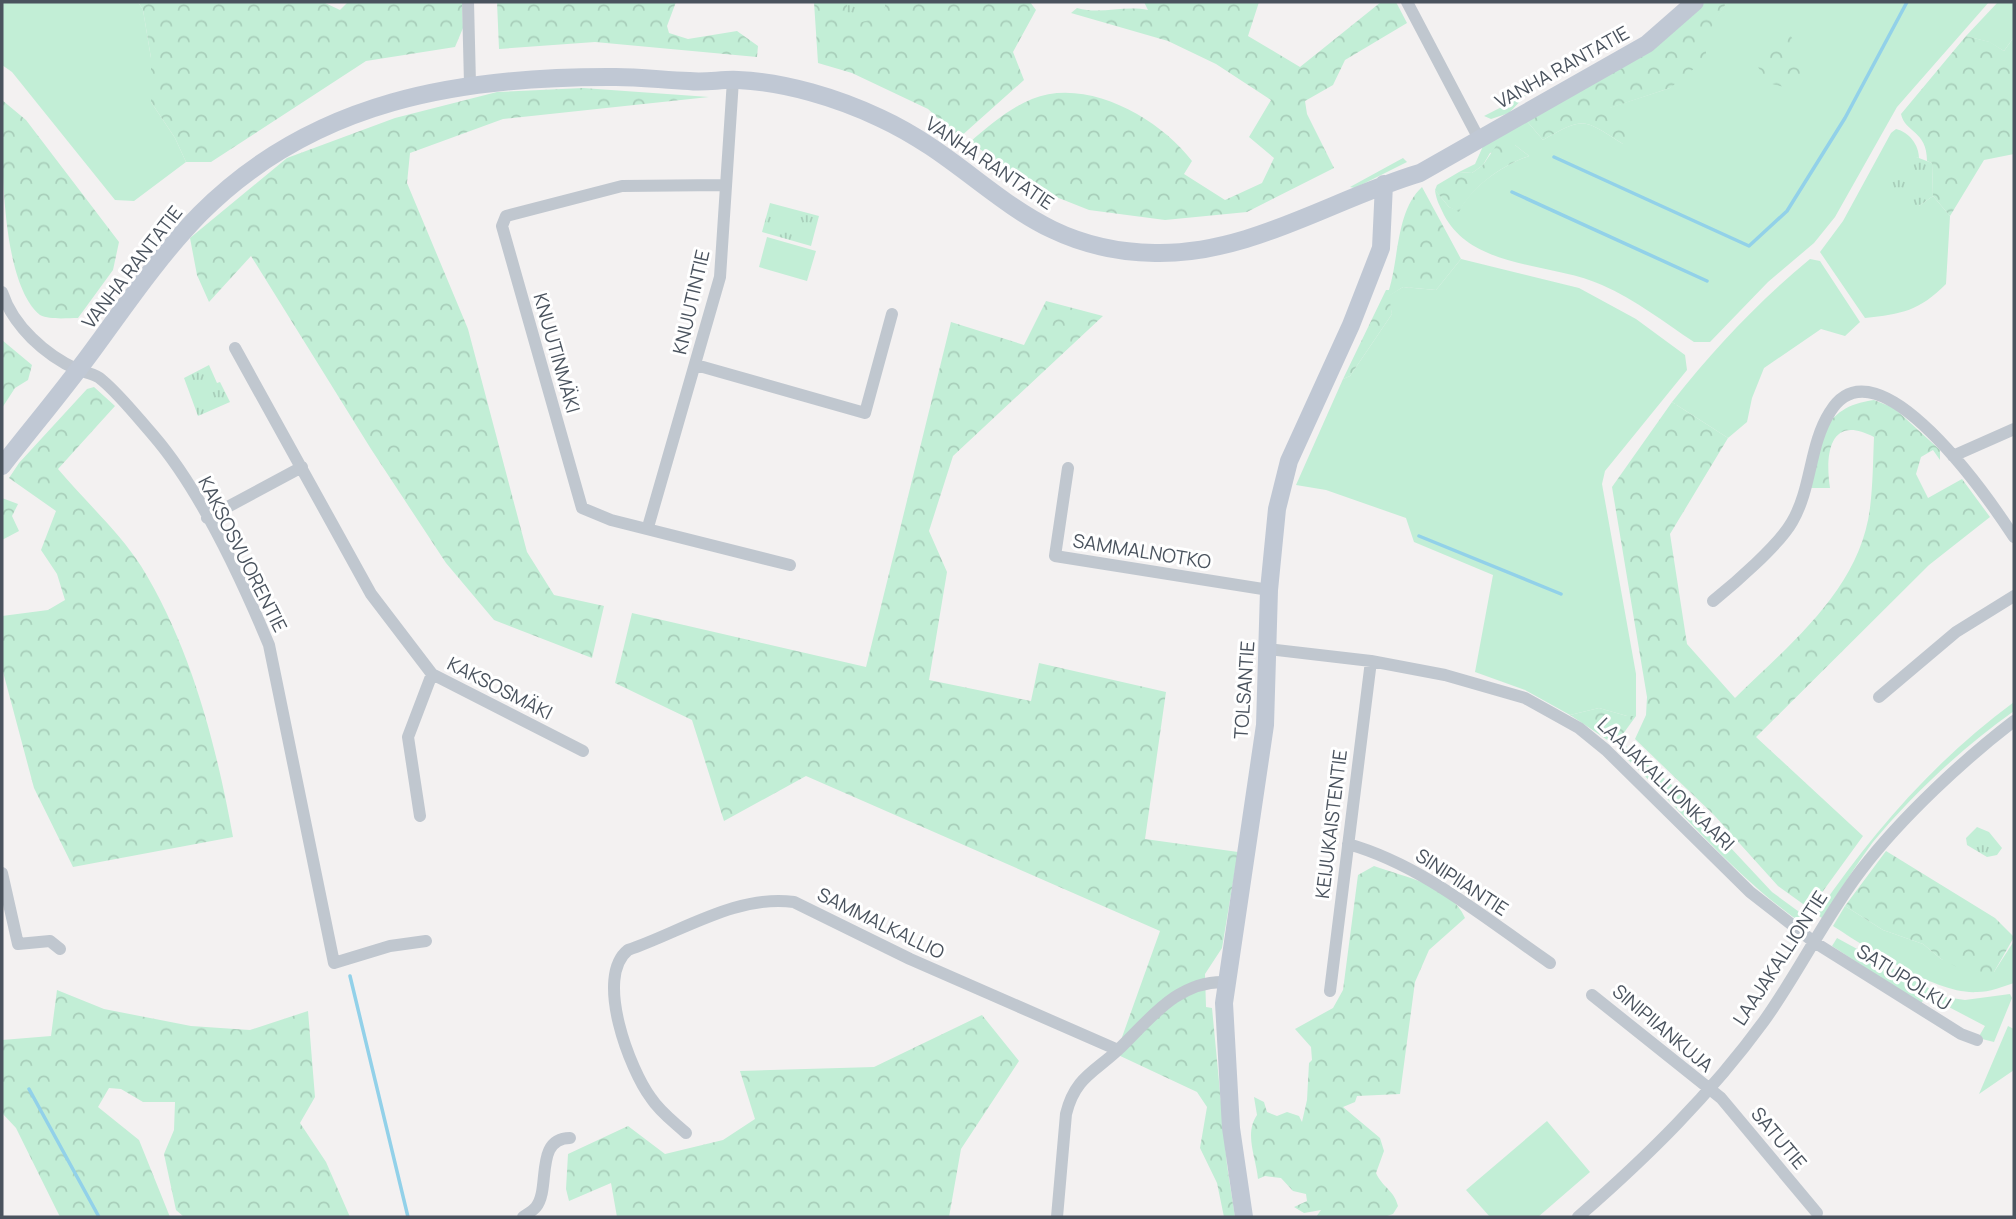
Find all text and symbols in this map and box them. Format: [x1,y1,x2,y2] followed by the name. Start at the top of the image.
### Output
[1490,19,1634,115] street label: VANHA RANTATIE
[921,110,1059,216] street label: VANHA RANTATIE
[76,200,188,334] street label: VANHA RANTATIE
[666,247,716,357] street label: KNUUTINTIE
[527,290,587,416] street label: KNUUTINMÄKI
[192,472,294,636] street label: KAKSOSVUORENTIE
[1071,527,1213,575] street label: SAMMALNOTKO
[1228,640,1260,740] street label: TOLSANTIE
[443,650,557,726] street label: KAKSOSMÄKI
[1592,712,1740,856] street label: LAAJAKALLIONKAARI
[1309,748,1353,900] street label: KEIJUKAISTENTIE
[1411,842,1513,922] street label: SINIPIIANTIE
[813,881,949,965] street label: SAMMALKALLIO
[1727,886,1833,1030] street label: LAAJAKALLIONTIE
[1852,938,1956,1016] street label: SATUPOLKU
[1607,978,1719,1078] street label: SINIPIIANKUJA
[1745,1101,1813,1175] street label: SATUTIE

